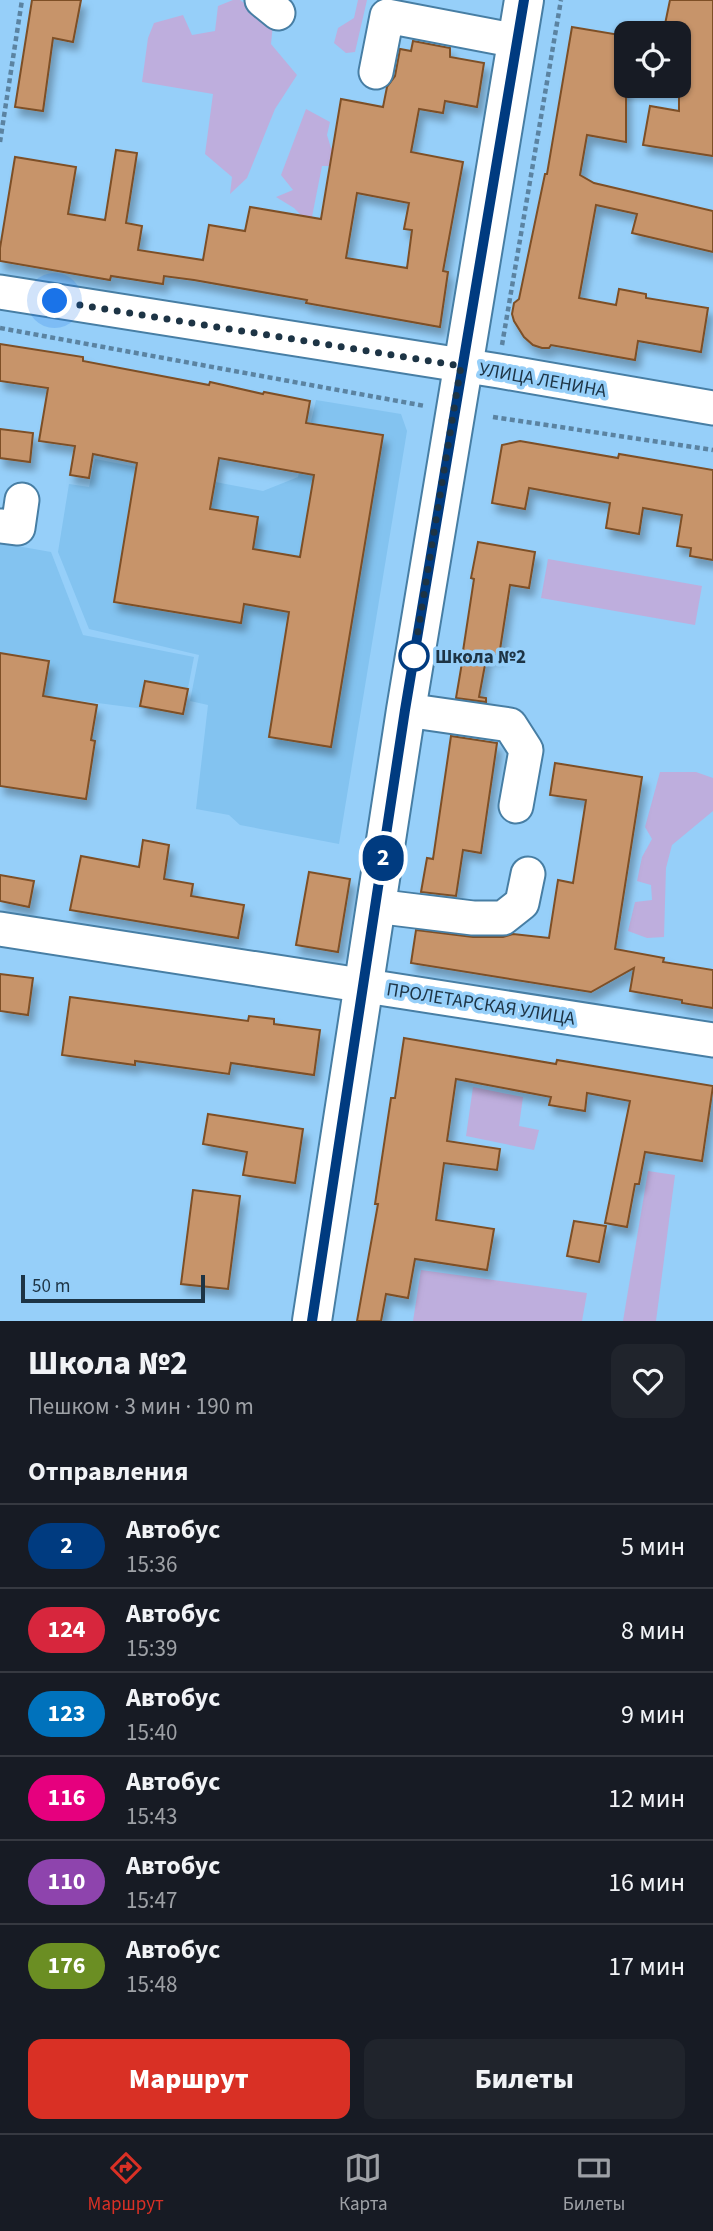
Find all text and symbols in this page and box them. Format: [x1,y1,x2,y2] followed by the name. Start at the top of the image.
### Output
[614,21,691,98] map controls
[614,21,691,98] button: locate
[37,283,72,318] your location
[477,356,609,405] street label: УЛИЦА ЛЕНИНА
[399,641,429,671] marker: Школа №2
[435,644,526,671] place label: Школа №2
[360,835,406,881] line badge: 2
[377,840,389,875] text: 2
[385,976,578,1033] street label: ПРОЛЕТАРСКАЯ УЛИЦА
[21,1272,205,1304] scale bar
[32,1273,70,1300] text: 50 m
[28,1340,188,1387] text: Школа №2
[611,1344,685,1418] button: heart
[28,1390,254,1423] text: Пешком · 3 мин · 190 m
[28,1453,188,1490] text: Отправления
[126,1511,220,1548] text: Автобус
[60,1528,73,1563] text: 2
[621,1528,685,1565] text: 5 мин
[126,1548,177,1581] text: 15:36
[126,1595,220,1632] text: Автобус
[47,1612,86,1647] text: 124
[621,1612,685,1649] text: 8 мин
[126,1632,177,1665] text: 15:39
[126,1679,220,1716] text: Автобус
[47,1696,86,1731] text: 123
[621,1696,685,1733] text: 9 мин
[126,1716,177,1749] text: 15:40
[126,1763,220,1800] text: Автобус
[47,1780,86,1815] text: 116
[608,1780,685,1817] text: 12 мин
[126,1800,177,1833] text: 15:43
[126,1847,220,1884] text: Автобус
[47,1864,86,1899] text: 110
[608,1864,685,1901] text: 16 мин
[126,1884,177,1917] text: 15:47
[126,1931,220,1968] text: Автобус
[47,1948,86,1983] text: 176
[608,1948,685,1985] text: 17 мин
[126,1968,177,2001] text: 15:48
[28,2039,350,2119] button: Маршрут
[364,2039,685,2119] button: Билеты
[88,2149,164,2218] tab: Маршрут
[339,2149,388,2218] tab: Карта
[563,2149,625,2218] tab: Билеты

